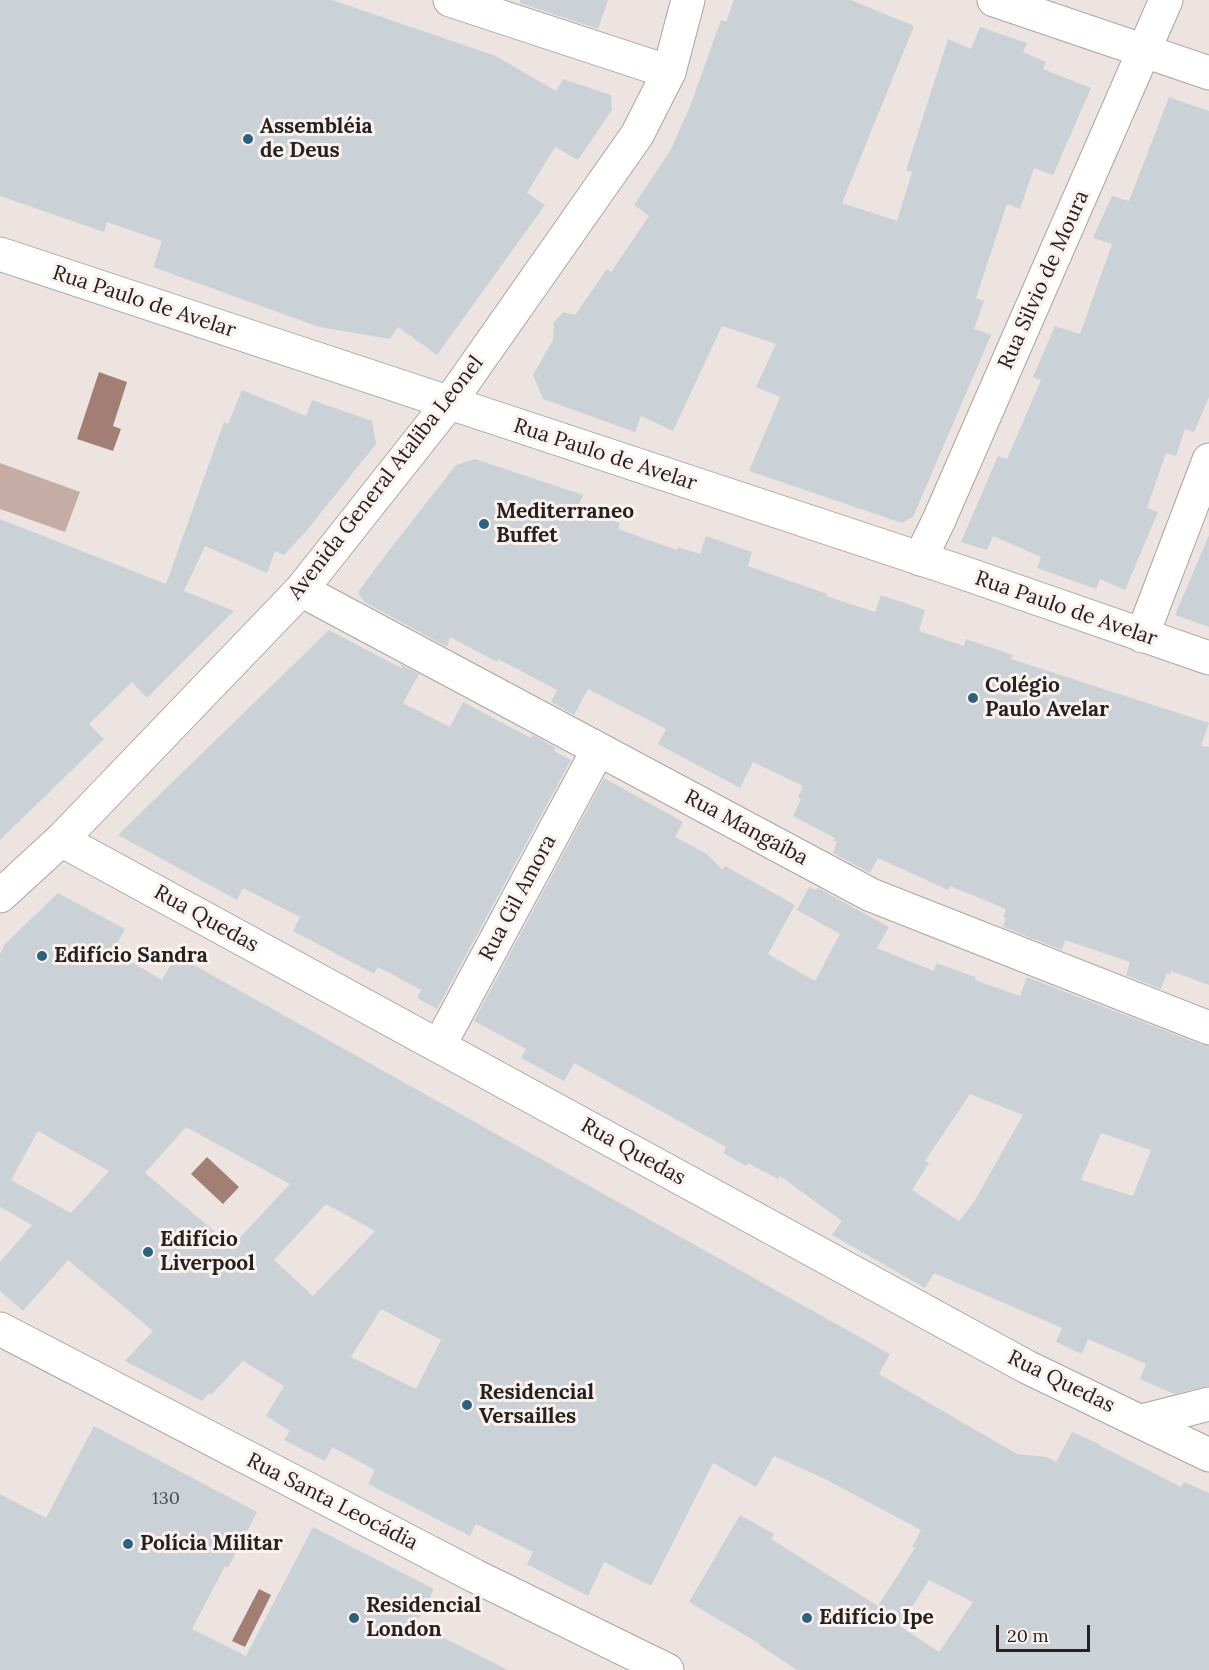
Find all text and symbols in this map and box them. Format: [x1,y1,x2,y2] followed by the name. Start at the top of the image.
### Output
[260,114,373,164] place label: Assembléia de Deus
[241,132,255,146] marker: Assembléia de Deus
[993,187,1095,373] street label: Rua Silvio de Moura
[49,260,239,344] street label: Rua Paulo de Avelar
[283,351,489,605] street label: Avenida General Ataliba Leonel
[510,413,700,497] street label: Rua Paulo de Avelar
[496,499,634,549] place label: Mediterraneo Buffet
[477,517,491,531] marker: Mediterraneo Buffet
[972,566,1160,652] street label: Rua Paulo de Avelar
[985,673,1109,723] place label: Colégio Paulo Avelar
[966,691,980,705] marker: Colégio Paulo Avelar
[680,785,812,871] street label: Rua Mangaíba
[474,831,562,965] street label: Rua Gil Amora
[149,880,263,958] street label: Rua Quedas
[54,943,208,969] place label: Edifício Sandra
[35,949,49,963] marker: Edifício Sandra
[576,1113,690,1191] street label: Rua Quedas
[160,1227,255,1277] place label: Edifício Liverpool
[141,1245,155,1259] marker: Edifício Liverpool
[1003,1345,1119,1419] street label: Rua Quedas
[479,1380,594,1430] place label: Residencial Versailles
[460,1398,474,1412] marker: Residencial Versailles
[242,1448,422,1556] street label: Rua Santa Leocádia
[152,1488,180,1510] house number: 130
[140,1531,283,1557] place label: Polícia Militar
[121,1537,135,1551] marker: Polícia Militar
[366,1593,481,1643] place label: Residencial London
[819,1605,934,1631] place label: Edifício Ipe
[347,1611,361,1625] marker: Residencial London
[800,1611,814,1625] marker: Edifício Ipe
[999,1613,1094,1651] scale bar
[1007,1624,1049,1647] text: 20 m

